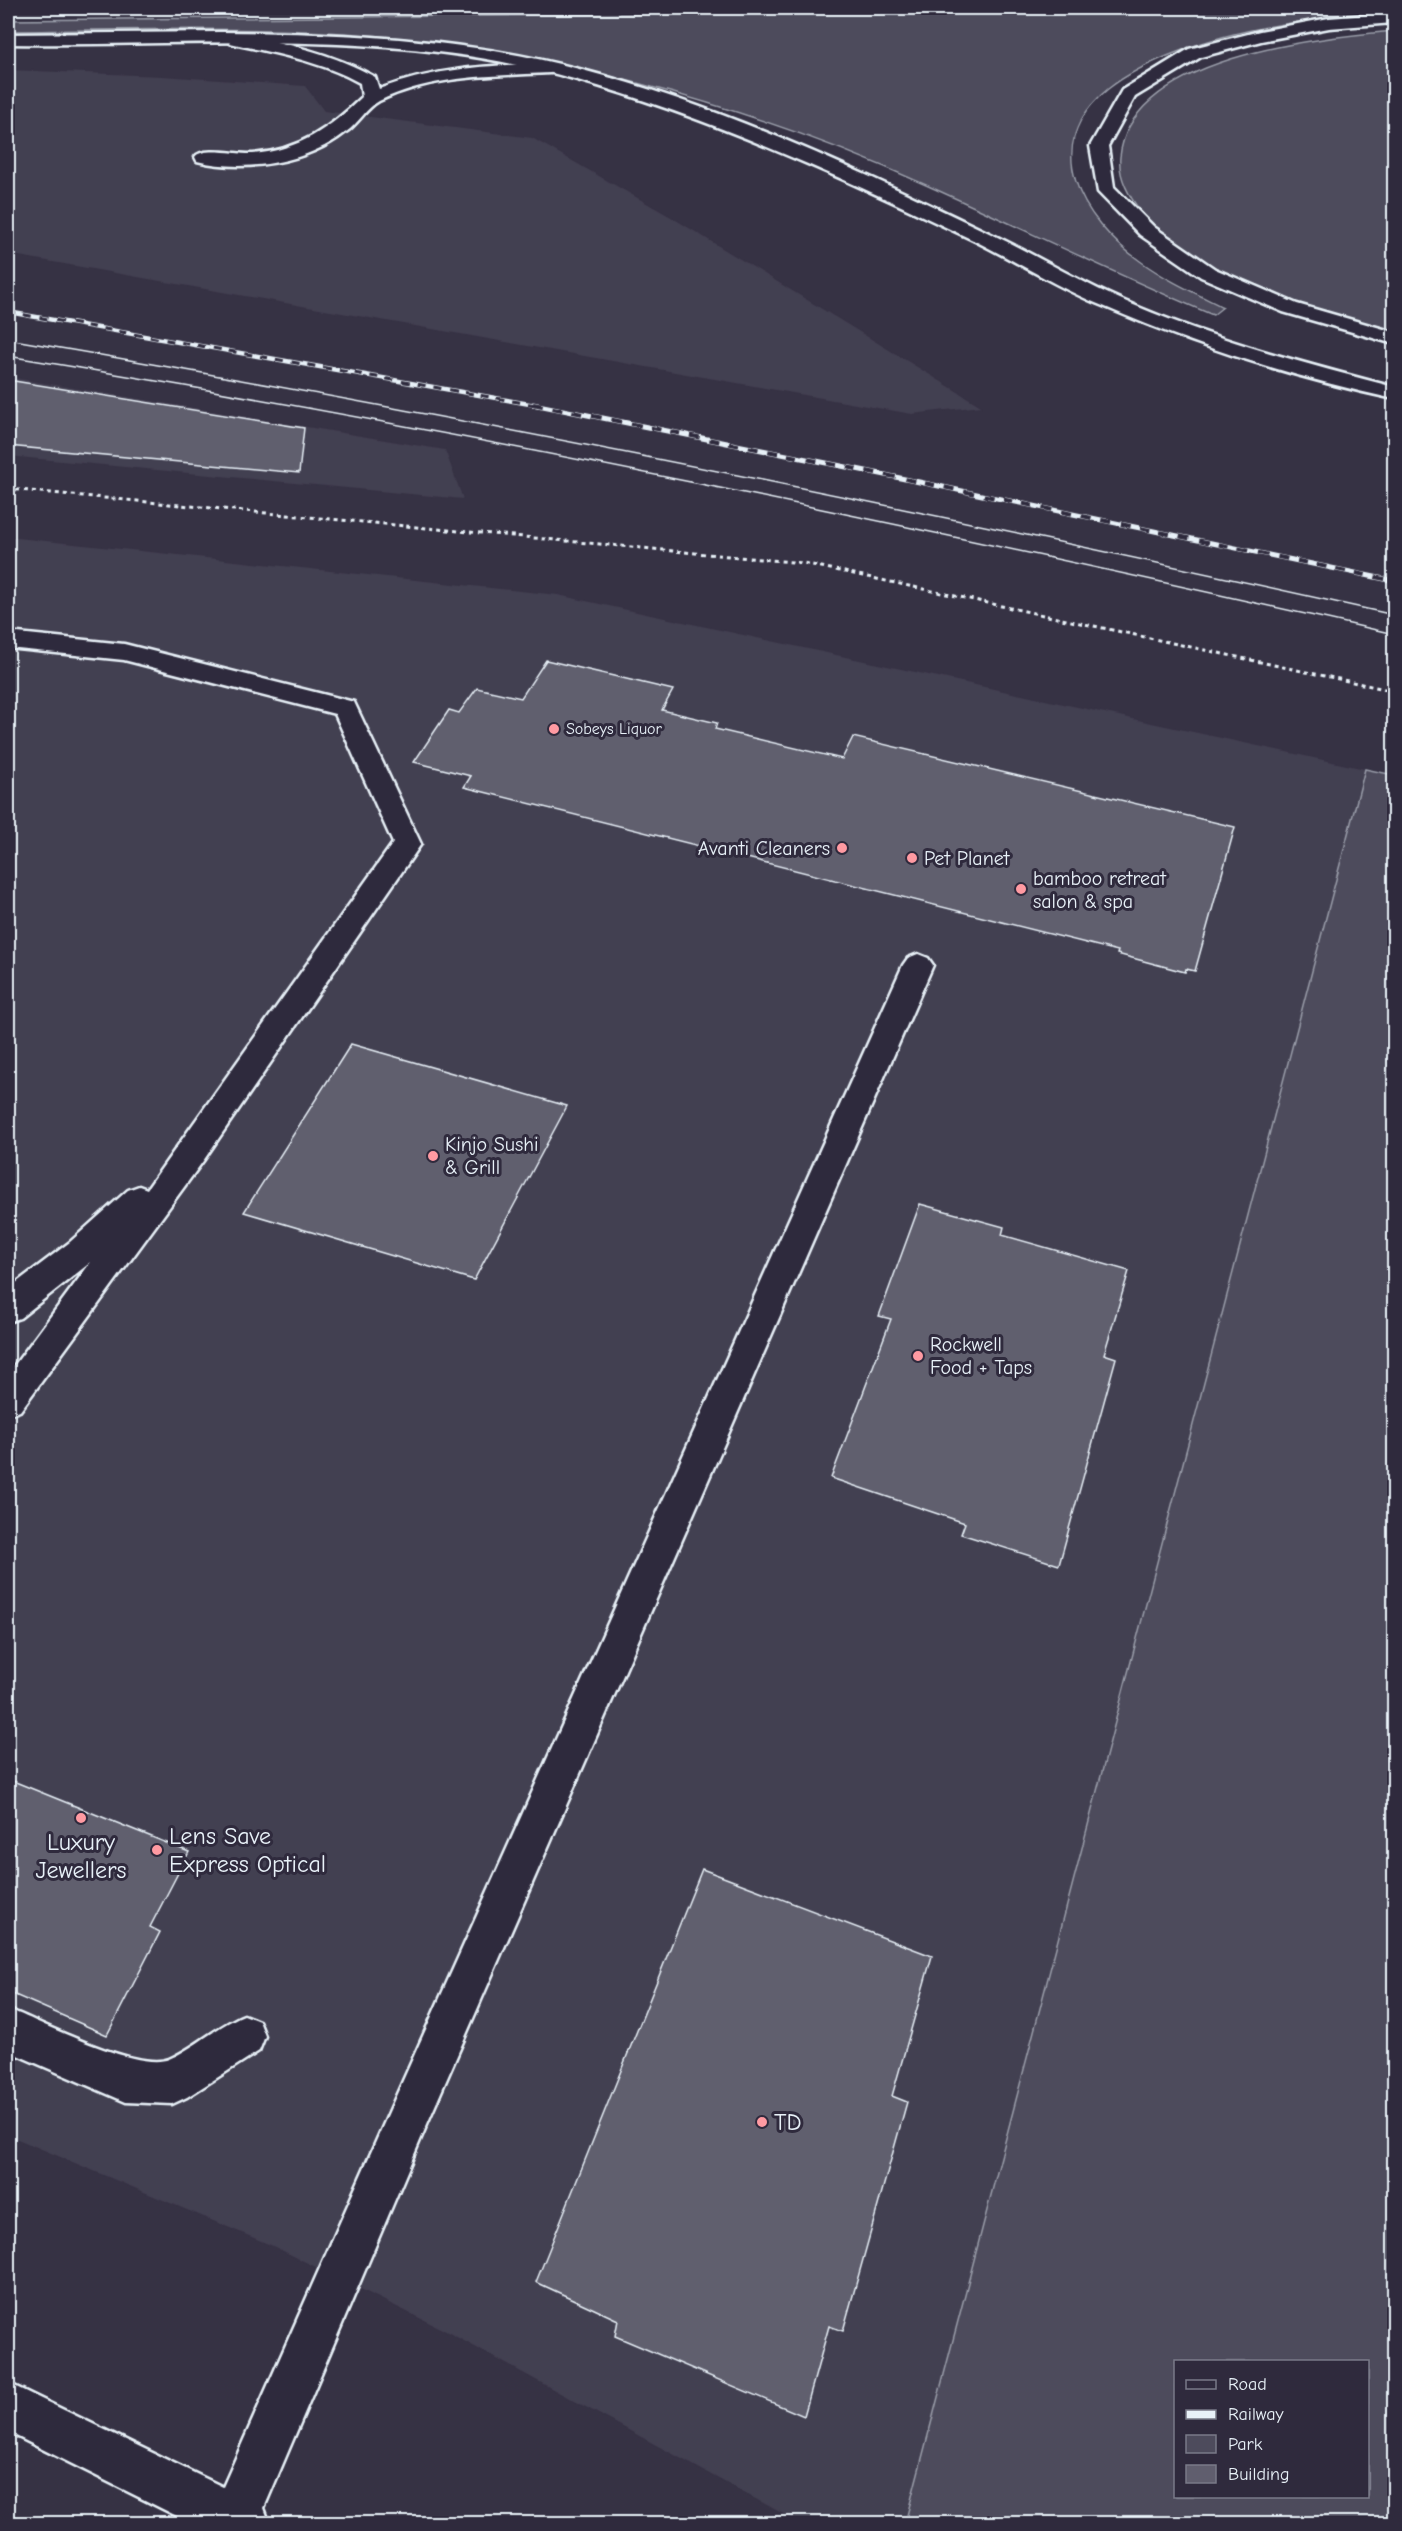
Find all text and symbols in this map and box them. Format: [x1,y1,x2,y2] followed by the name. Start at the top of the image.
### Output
[566,720,663,738] place label: Sobeys Liquor
[547,722,561,736] marker: Sobeys Liquor
[698,837,830,860] place label: Avanti Cleaners
[835,841,849,855] marker: Avanti Cleaners
[924,847,1011,870] place label: Pet Planet
[905,851,919,865] marker: Pet Planet
[1033,867,1167,913] place label: bamboo retreat salon & spa
[1014,882,1028,896] marker: bamboo retreat salon & spa
[445,1133,539,1179] place label: Kinjo Sushi & Grill
[426,1149,440,1163] marker: Kinjo Sushi & Grill
[930,1333,1032,1379] place label: Rockwell Food + Taps
[911,1349,925,1363] marker: Rockwell Food + Taps
[74,1811,88,1825] marker: Luxury Jewellers
[169,1822,326,1878] place label: Lens Save Express Optical
[36,1828,127,1884] place label: Luxury Jewellers
[150,1843,164,1857] marker: Lens Save Express Optical
[774,2108,802,2136] place label: TD
[755,2115,769,2129] marker: TD
[1174,2360,1369,2498] legend
[1228,2374,1267,2395] text: Road
[1228,2404,1285,2425] text: Railway
[1228,2434,1263,2455] text: Park
[1228,2464,1290,2485] text: Building

